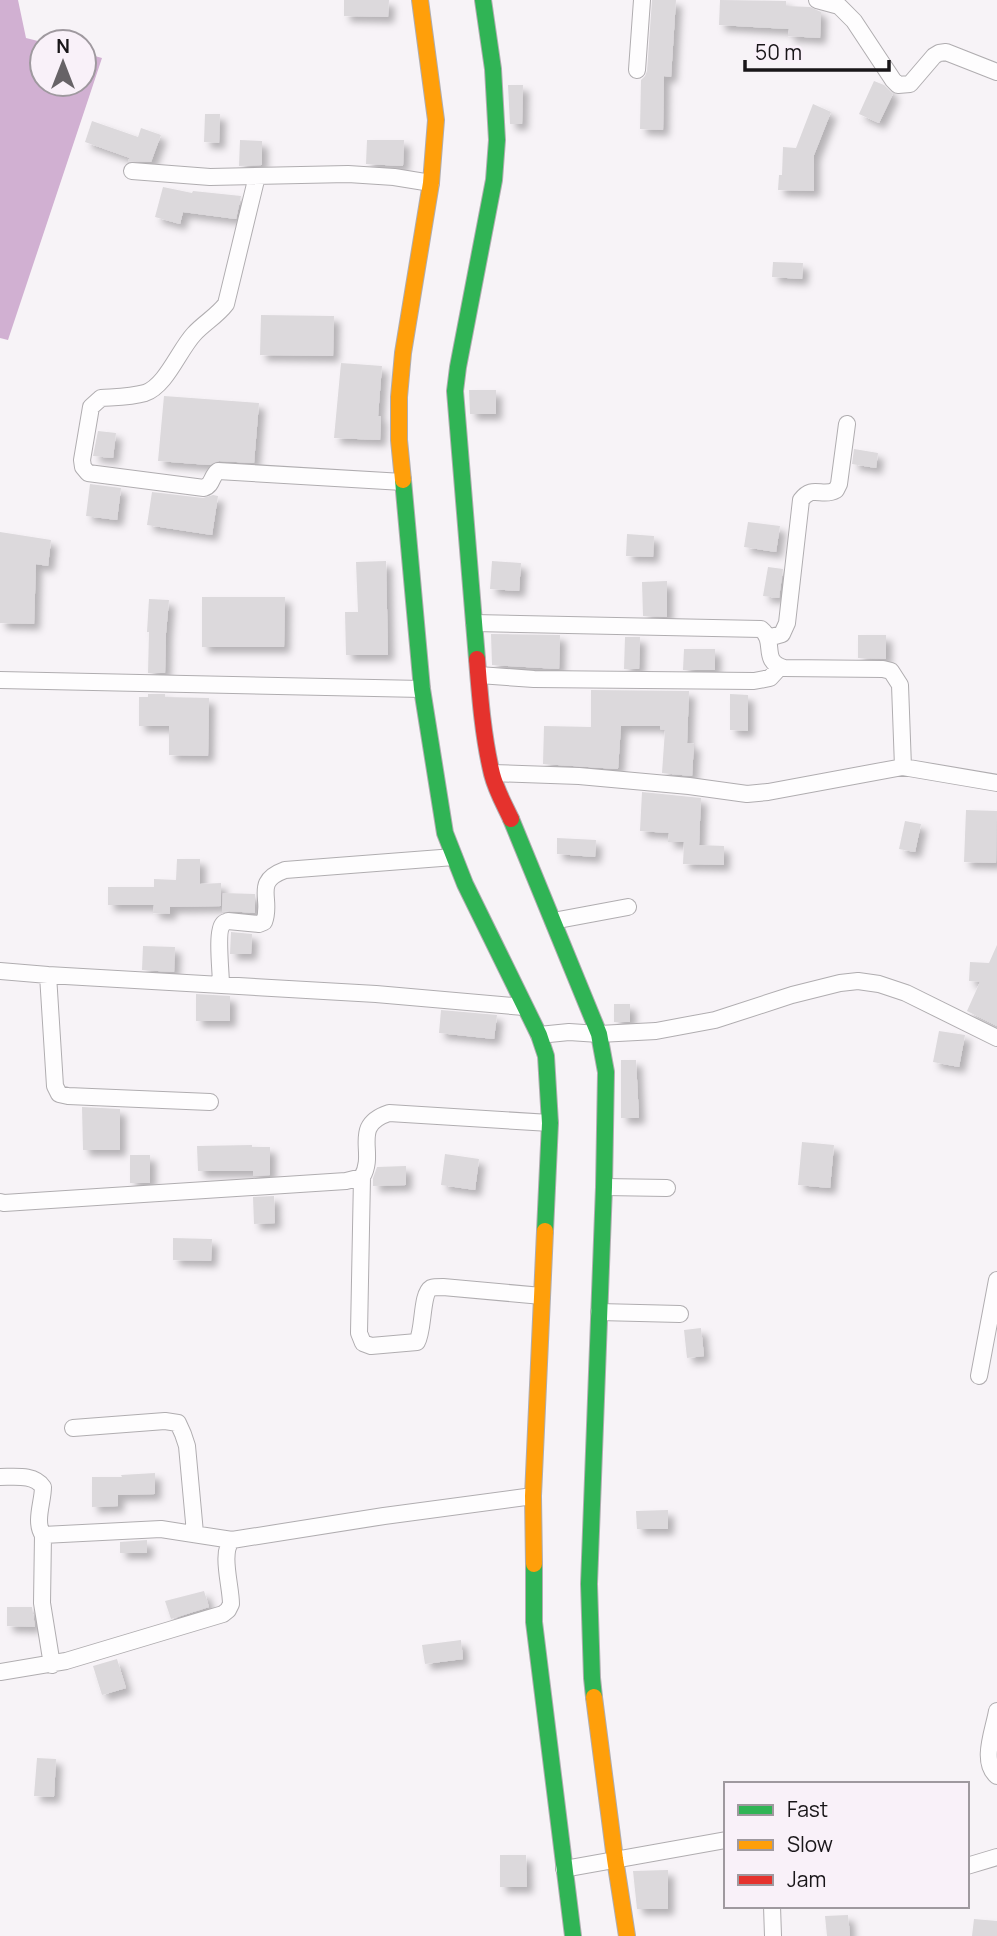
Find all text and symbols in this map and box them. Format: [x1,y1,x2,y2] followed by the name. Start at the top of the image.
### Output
[28,28,98,98] north arrow
[745,28,888,72] scale bar
[56,33,70,59] text: N
[755,38,802,66] text: 50 m
[724,1782,969,1908] legend
[787,1795,828,1823] text: Fast
[787,1830,833,1858] text: Slow
[787,1865,826,1893] text: Jam

